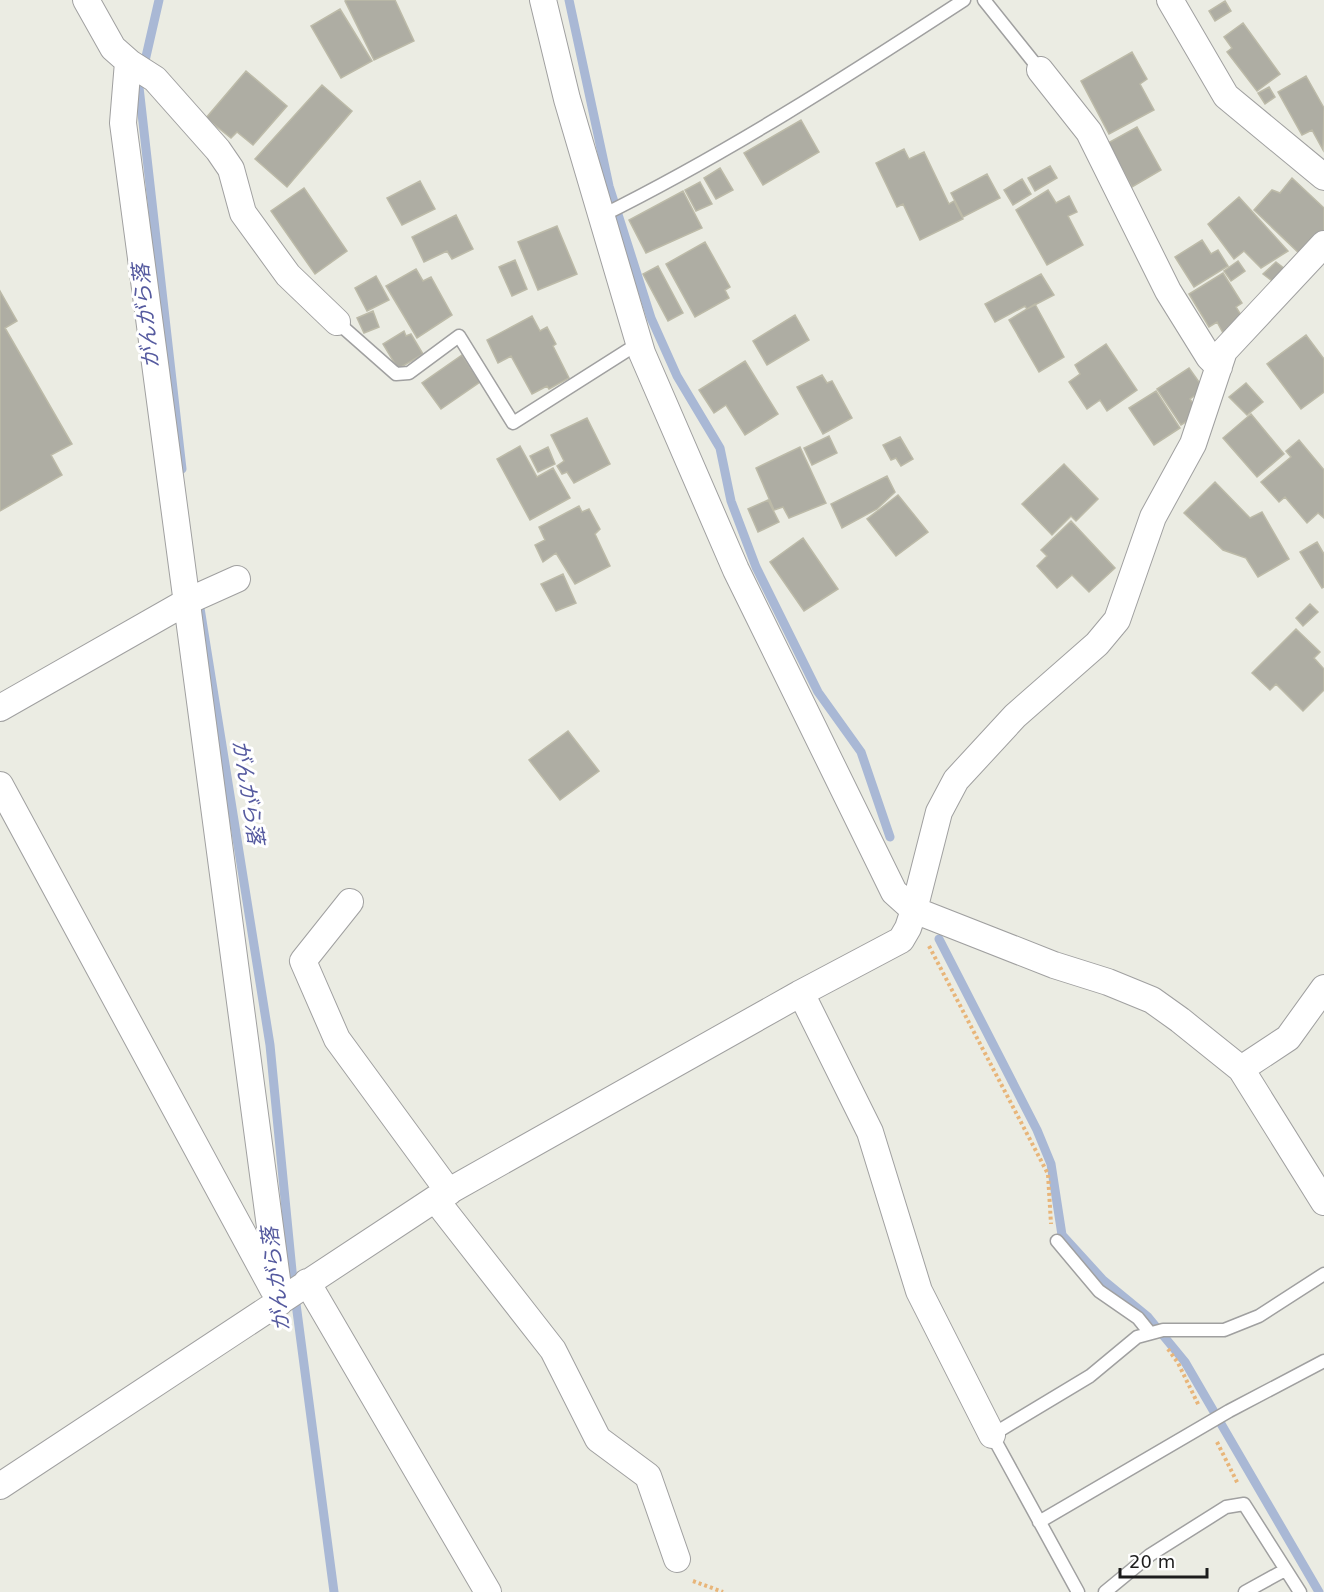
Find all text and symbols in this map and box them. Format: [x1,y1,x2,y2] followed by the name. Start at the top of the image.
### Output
[128,260,163,369] water label: がんがら落
[228,738,269,849] water label: がんがら落
[257,1222,294,1333] water label: がんがら落
[1120,1541,1207,1579] scale bar
[1129,1551,1175,1572] text: 20 m

